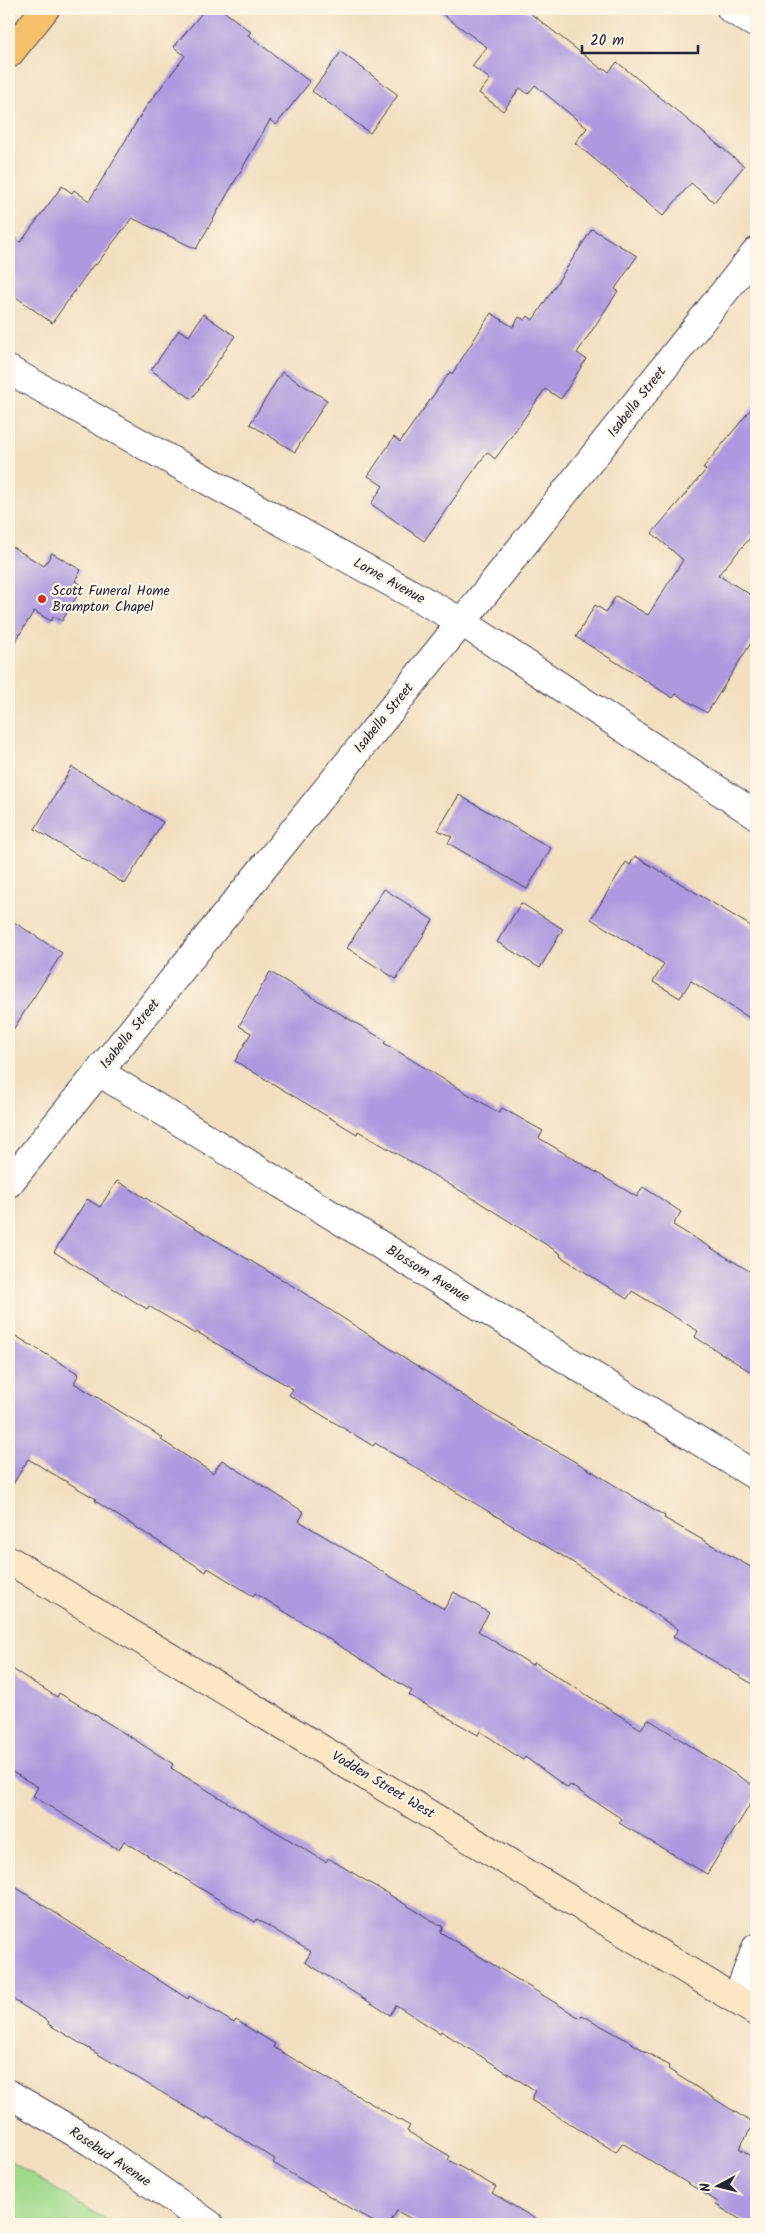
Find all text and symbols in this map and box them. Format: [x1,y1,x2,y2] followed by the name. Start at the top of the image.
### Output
[582,22,699,54] scale bar
[590,29,624,53] text: 20 m
[602,361,672,442] street label: Isabella Street
[349,552,430,610] street label: Lorne Avenue
[52,580,170,618] place label: Scott Funeral Home Brampton Chapel
[36,593,48,605] marker: Scott Funeral Home Brampton Chapel
[349,678,420,758] street label: Isabella Street
[95,994,166,1074] street label: Isabella Street
[382,1240,475,1309] street label: Blossom Avenue
[327,1745,439,1825] street label: Vodden Street West
[65,2121,156,2193] street label: Rosebud Avenue
[692,2160,742,2210] north arrow
[695,2182,718,2193] text: N

